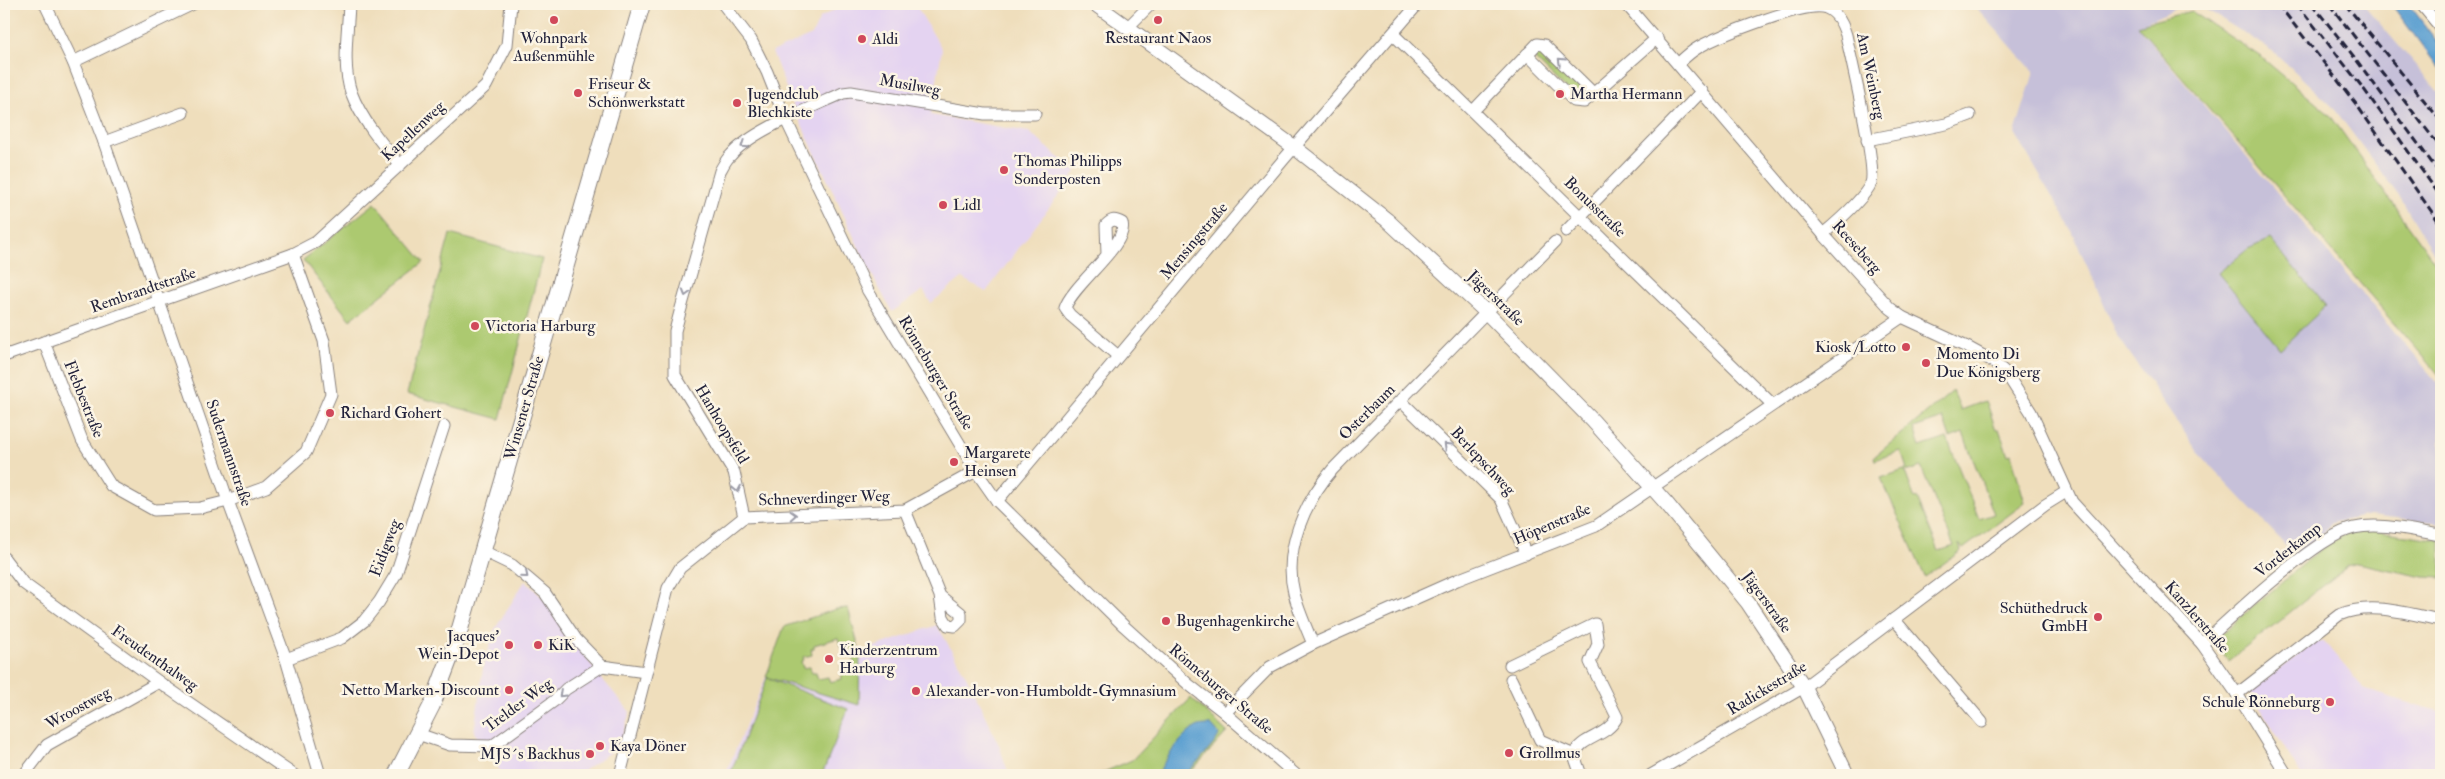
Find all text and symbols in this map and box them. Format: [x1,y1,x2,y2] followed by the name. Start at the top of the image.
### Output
[548,14,560,26] marker: Wohnpark Außenmühle
[1152,14,1164,26] marker: Restaurant Naos
[512,28,595,66] place label: Wohnpark Außenmühle
[1105,28,1211,48] place label: Restaurant Naos
[871,29,898,49] place label: Aldi
[1852,30,1890,122] street label: Am Weinberg
[856,33,868,45] marker: Aldi
[1557,58,1566,67] one-way arrow
[878,70,943,100] street label: Musilweg
[588,74,685,112] place label: Friseur & Schönwerkstatt
[746,84,819,122] place label: Jugendclub Blechkiste
[1570,84,1683,104] place label: Martha Hermann
[572,87,584,99] marker: Friseur & Schönwerkstatt
[1554,88,1566,100] marker: Martha Hermann
[377,96,450,166] street label: Kapellenweg
[731,97,743,109] marker: Jugendclub Blechkiste
[740,139,750,148] one-way arrow
[1014,151,1122,190] place label: Thomas Philipps Sonderposten
[998,164,1010,176] marker: Thomas Philipps Sonderposten
[1560,172,1630,242] street label: Bonusstraße
[953,195,981,215] place label: Lidl
[1156,198,1232,284] street label: Mensingstraße
[937,199,949,211] marker: Lidl
[1828,216,1887,279] street label: Reeseberg
[88,262,199,317] street label: Rembrandtstraße
[1462,265,1529,331] street label: Jägerstraße
[681,288,691,296] one-way arrow
[894,312,978,434] street label: Rönneburger Straße
[485,316,597,336] place label: Victoria Harburg
[469,320,481,332] marker: Victoria Harburg
[1815,337,1896,357] place label: Kiosk /Lotto
[1900,341,1912,353] marker: Kiosk /Lotto
[1936,344,2041,382] place label: Momento Di Due Königsberg
[499,353,548,463] street label: Winsener Straße
[59,357,109,441] street label: Flebbestraße
[1920,357,1932,369] marker: Momento Di Due Königsberg
[1335,379,1400,444] street label: Osterbaum
[690,381,754,468] street label: Hanhoopsfeld
[201,397,257,509] street label: Sudermannstraße
[340,403,441,423] place label: Richard Gohert
[324,407,336,419] marker: Richard Gohert
[1446,423,1521,501] street label: Berlepschweg
[1443,442,1452,451] one-way arrow
[964,443,1031,481] place label: Margarete Heinsen
[948,456,960,468] marker: Margarete Heinsen
[731,484,742,493] one-way arrow
[758,486,891,510] street label: Schneverdinger Weg
[1510,499,1594,550] street label: Höpenstraße
[789,509,797,520] one-way arrow
[365,515,405,580] street label: Eidigweg
[2251,518,2326,583] street label: Vorderkamp
[1736,566,1796,638] street label: Jägerstraße
[520,570,529,579] one-way arrow
[2160,577,2234,657] street label: Kanzlerstraße
[2000,598,2088,636] place label: Schüthedruck GmbH
[1176,611,1295,631] place label: Bugenhagenkirche
[2092,611,2104,623] marker: Schüthedruck GmbH
[1160,615,1172,627] marker: Bugenhagenkirche
[108,621,203,696] street label: Freudenthalweg
[417,626,499,665] place label: Jacques' Wein-Depot
[548,635,575,655] place label: KiK
[503,639,515,651] marker: Jacques' Wein-Depot
[532,639,544,651] marker: KiK
[839,640,938,678] place label: Kinderzentrum Harburg
[1165,640,1277,739] street label: Rönneburger Straße
[823,653,835,665] marker: Kinderzentrum Harburg
[1724,656,1811,720] street label: Radickestraße
[480,673,557,737] street label: Trelder Weg
[341,680,499,700] place label: Netto Marken-Discount
[41,681,115,734] street label: Wroostweg
[925,681,1177,701] place label: Alexander-von-Humboldt-Gymnasium
[503,684,515,696] marker: Netto Marken-Discount
[910,685,922,697] marker: Alexander-von-Humboldt-Gymnasium
[558,688,567,697] one-way arrow
[2202,692,2321,712] place label: Schule Rönneburg
[2324,696,2336,708] marker: Schule Rönneburg
[610,736,686,756] place label: Kaya Döner
[594,740,606,752] marker: Kaya Döner
[1519,743,1580,763] place label: Grollmus
[480,744,580,765] place label: MJS´s Backhus
[1503,747,1515,759] marker: Grollmus
[584,748,596,760] marker: MJS´s Backhus

